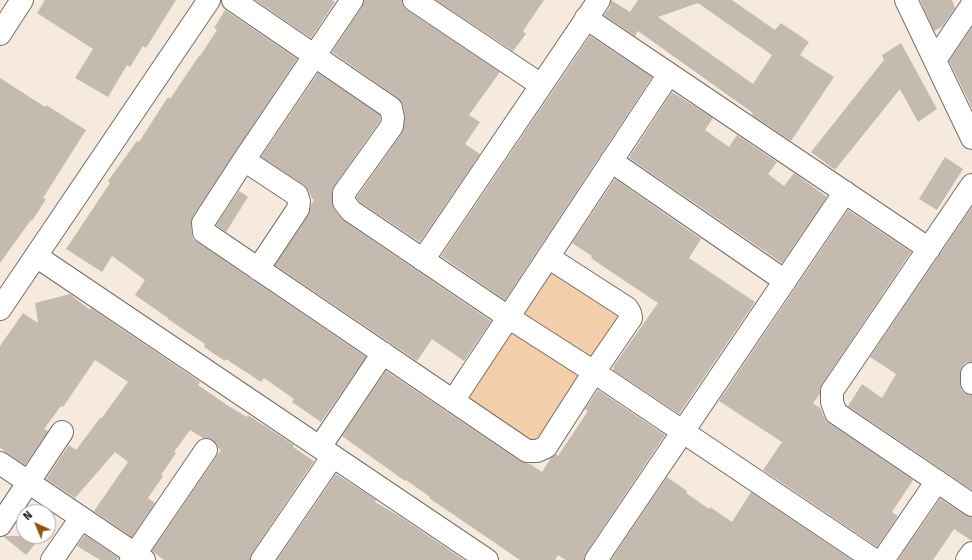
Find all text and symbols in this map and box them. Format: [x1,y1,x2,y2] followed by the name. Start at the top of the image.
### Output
[16,504,56,544] north arrow
[21,509,35,523] text: N

